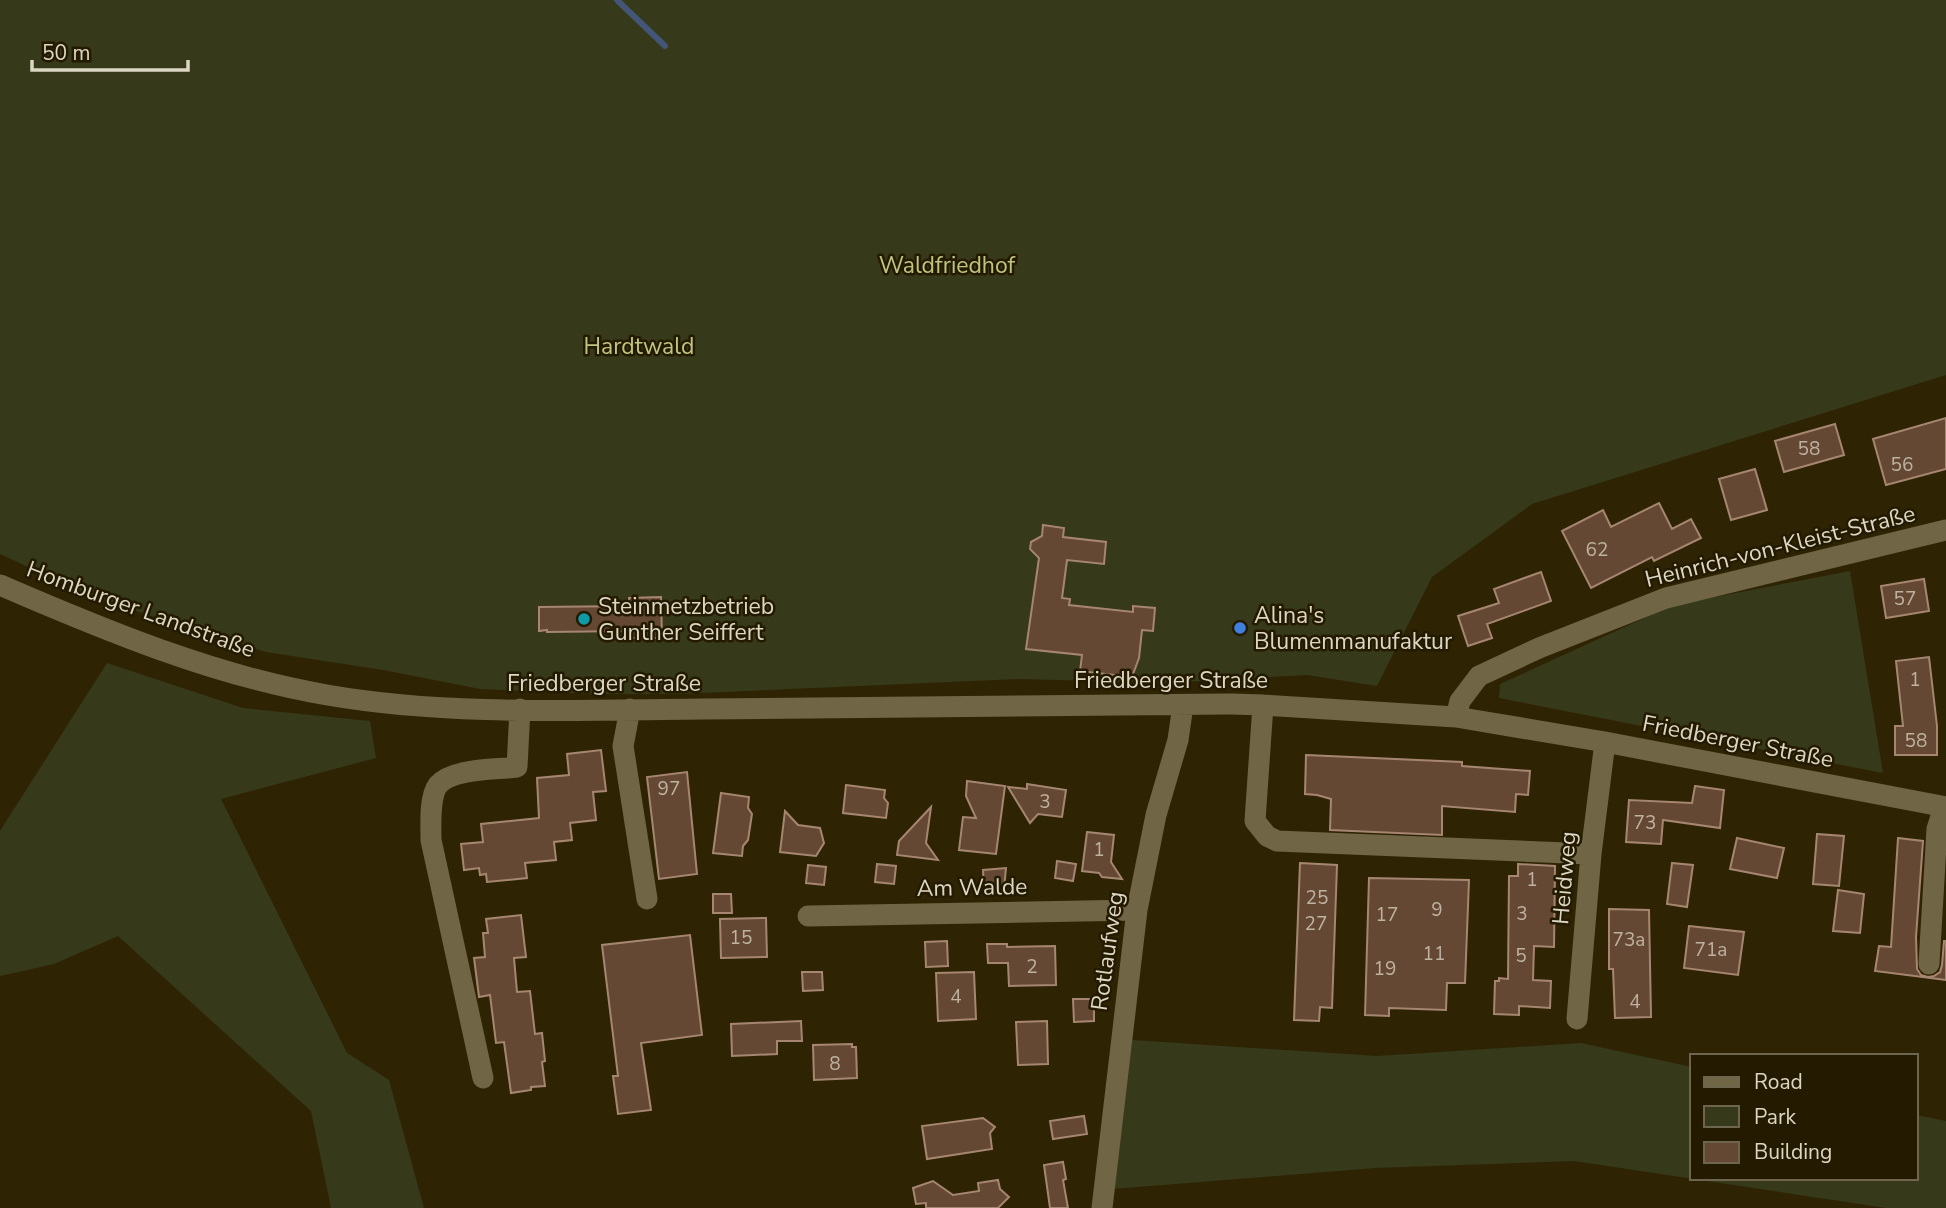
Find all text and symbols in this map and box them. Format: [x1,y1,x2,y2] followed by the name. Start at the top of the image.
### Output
[32,28,187,72] scale bar
[42,39,91,67] text: 50 m
[879,250,1016,281] park label: Waldfriedhof
[584,331,694,362] park label: Hardtwald
[1798,436,1820,462] house number: 58
[1891,452,1913,478] house number: 56
[1642,498,1919,595] street label: Heinrich-von-Kleist-Straße
[1586,537,1608,563] house number: 62
[22,554,259,665] street label: Homburger Landstraße
[1894,586,1916,612] house number: 57
[598,591,774,648] place label: Steinmetzbetrieb Gunther Seiffert
[1254,600,1453,657] place label: Alina's Blumenmanufaktur
[576,611,592,627] marker: Steinmetzbetrieb Gunther Seiffert
[1232,620,1248,636] marker: Alina's Blumenmanufaktur
[1074,665,1268,696] street label: Friedberger Straße
[1909,667,1921,693] house number: 1
[507,668,701,699] street label: Friedberger Straße
[1640,708,1836,775] street label: Friedberger Straße
[1905,728,1927,754] house number: 58
[658,776,680,802] house number: 97
[1039,789,1051,815] house number: 3
[1634,810,1656,836] house number: 73
[1545,830,1584,926] street label: Heidweg
[1093,837,1105,863] house number: 1
[1526,867,1538,893] house number: 1
[916,871,1028,904] street label: Am Walde
[1306,885,1328,911] house number: 25
[1084,889,1131,1013] street label: Rotlaufweg
[1431,897,1443,923] house number: 9
[1516,901,1528,927] house number: 3
[1376,902,1398,928] house number: 17
[1305,911,1327,937] house number: 27
[730,925,752,951] house number: 15
[1613,927,1645,953] house number: 73a
[1695,937,1727,963] house number: 71a
[1423,941,1445,967] house number: 11
[1515,943,1527,969] house number: 5
[1026,954,1038,980] house number: 2
[1374,956,1396,982] house number: 19
[950,984,962,1010] house number: 4
[1629,989,1641,1015] house number: 4
[829,1051,841,1077] house number: 8
[1690,1054,1918,1180] legend
[1754,1068,1803,1096] text: Road
[1754,1103,1796,1131] text: Park
[1754,1138,1832,1166] text: Building

